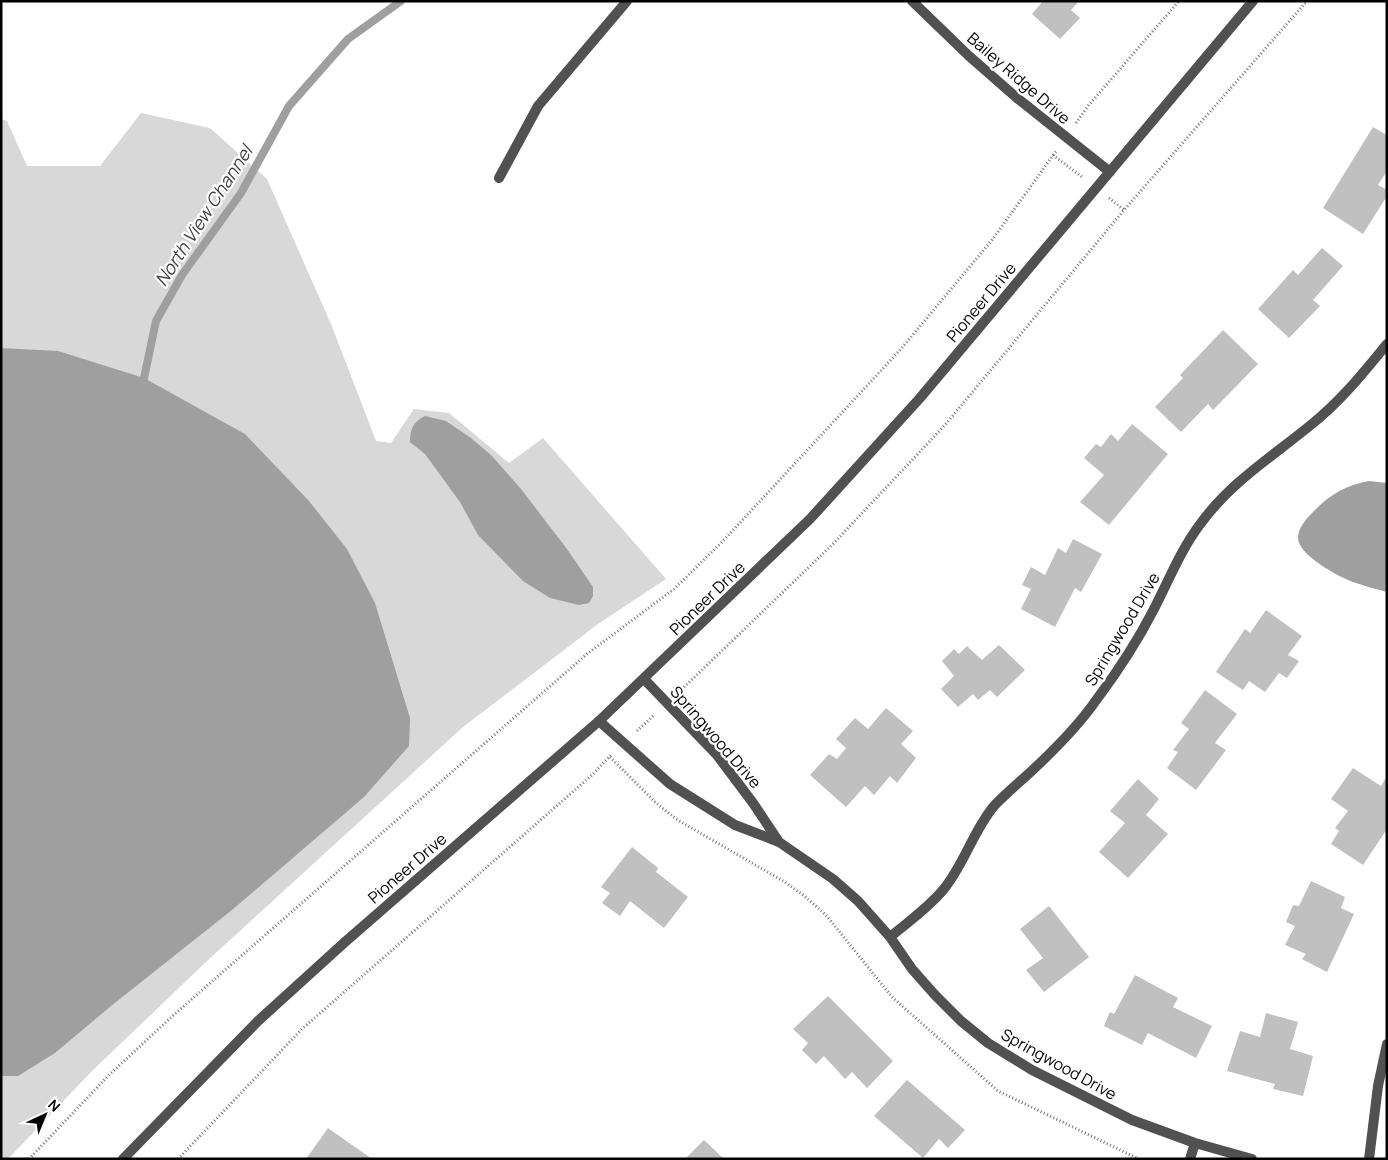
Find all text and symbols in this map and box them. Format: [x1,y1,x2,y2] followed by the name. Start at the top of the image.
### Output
[963,27,1075,129] street label: Bailey Ridge Drive
[149,138,259,290] water label: North View Channel
[941,258,1021,346] street label: Pioneer Drive
[664,556,750,640] street label: Pioneer Drive
[1079,568,1165,690] street label: Springwood Drive
[665,681,767,793] street label: Springwood Drive
[363,828,451,908] street label: Pioneer Drive
[997,1023,1121,1105] street label: Springwood Drive
[20,1090,70,1140] north arrow
[44,1095,65,1116] text: N

